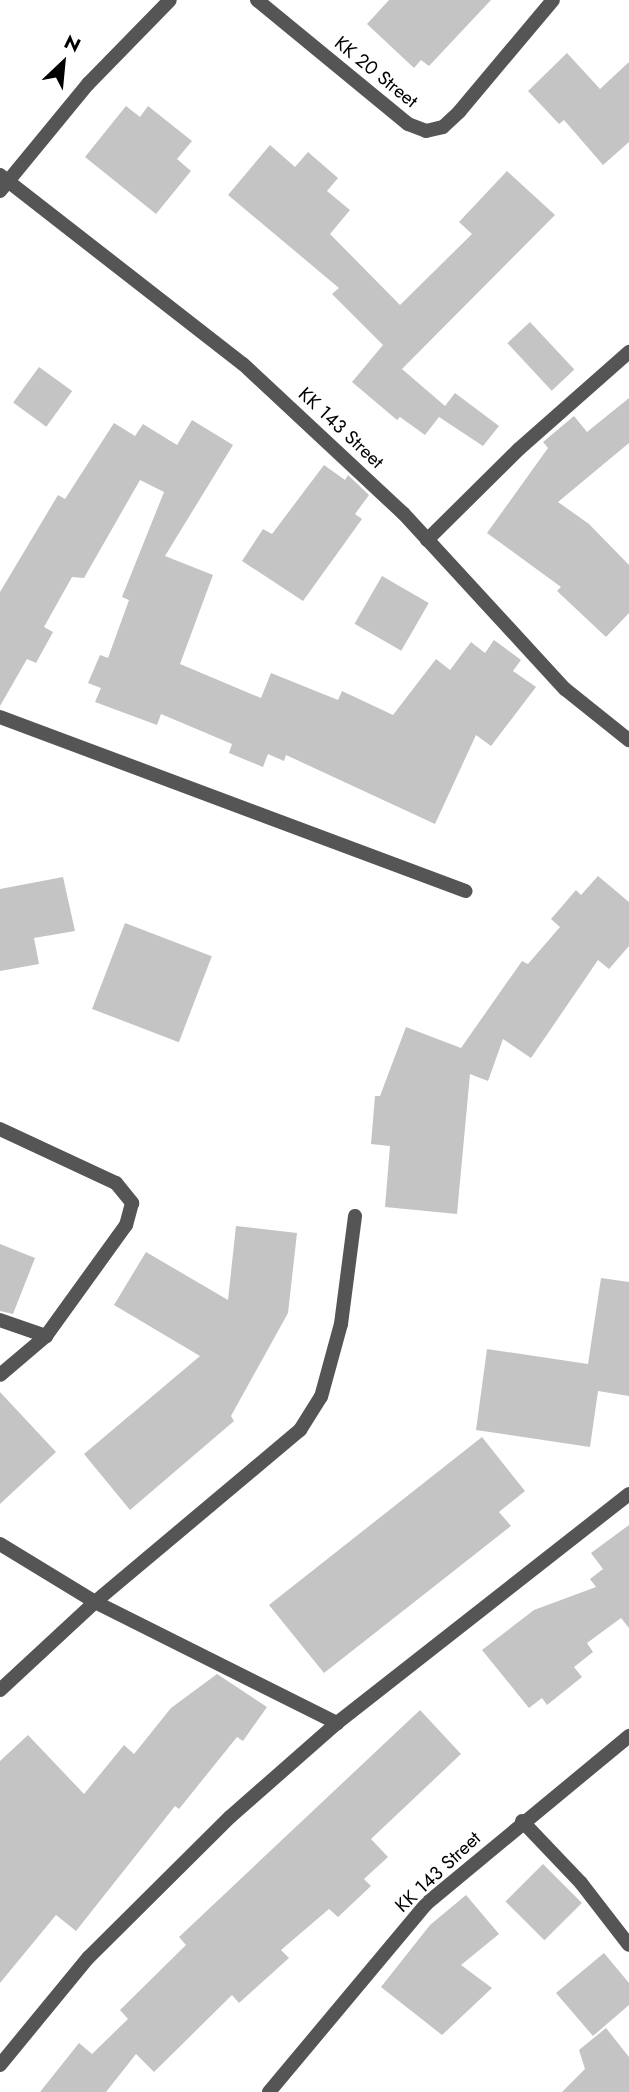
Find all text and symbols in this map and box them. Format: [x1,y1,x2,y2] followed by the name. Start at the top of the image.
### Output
[28,28,98,98] north arrow
[60,28,85,59] text: N
[330,32,422,112] street label: KK 20 Street
[294,383,388,473] street label: KK 143 Street
[391,1827,485,1917] street label: KK 143 Street

